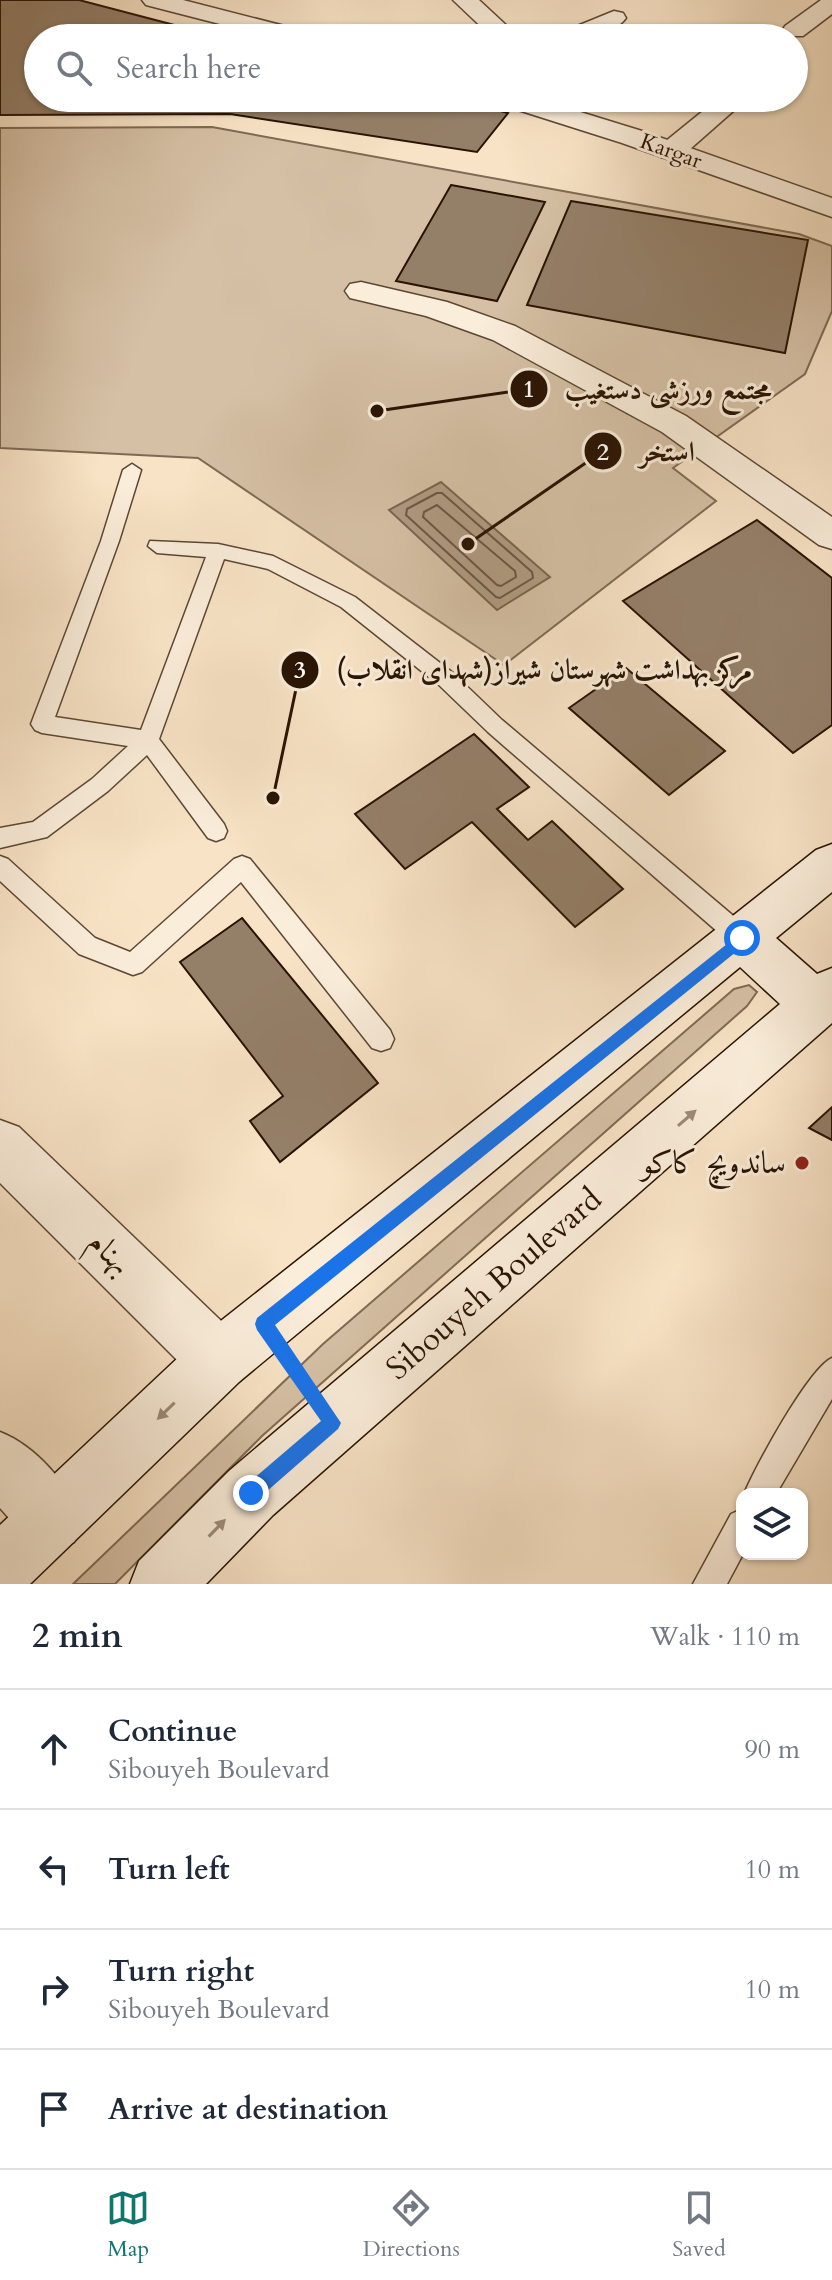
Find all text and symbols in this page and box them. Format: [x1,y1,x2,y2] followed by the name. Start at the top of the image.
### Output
[24,24,808,112] search box
[52,46,96,90] icon: search
[116,48,261,89] text: Search here
[636,126,707,176] street label: Kargar
[509,363,788,415] callout: مجتمع ورزشی دستغیب
[565,371,772,416] text: مجتمع ورزشی دستغیب
[523,373,535,406] text: 1
[583,425,711,477] callout: استخر
[636,433,695,471] text: استخر
[597,436,609,469] text: 2
[280,644,768,696] callout: مرکز بهداشت شهرستان شیراز(شهدای انقلاب)
[336,651,752,690] text: مرکز بهداشت شهرستان شیراز(شهدای انقلاب)
[294,654,306,687] text: 3
[724,920,760,956] route start
[676,1110,696,1127] one-way arrow
[638,1141,786,1189] place label: ساندویچ کاکو
[793,1154,811,1172] marker: ساندویچ کاکو
[377,1178,611,1390] street label: Sibouyeh Boulevard
[74,1221,142,1289] street label: بهنام
[157,1401,176,1420] one-way arrow
[233,1475,269,1511] route end
[736,1488,808,1560] map controls
[736,1488,808,1560] button: layers
[207,1519,226,1538] one-way arrow
[32,1613,123,1659] text: 2 min
[650,1619,800,1654] text: Walk · 110 m
[108,1711,237,1752] text: Continue
[32,1727,76,1771] icon: ahead
[744,1732,800,1767] text: 90 m
[108,1752,330,1787] text: Sibouyeh Boulevard
[32,1847,76,1891] icon: left
[108,1849,230,1890] text: Turn left
[744,1852,800,1887] text: 10 m
[108,1951,254,1992] text: Turn right
[32,1967,76,2011] icon: right
[744,1972,800,2007] text: 10 m
[108,1992,330,2027] text: Sibouyeh Boulevard
[32,2087,76,2131] icon: arrive
[108,2089,388,2130] text: Arrive at destination
[106,2186,150,2264] tab: Map
[363,2186,460,2264] tab: Directions
[672,2186,726,2264] tab: Saved

